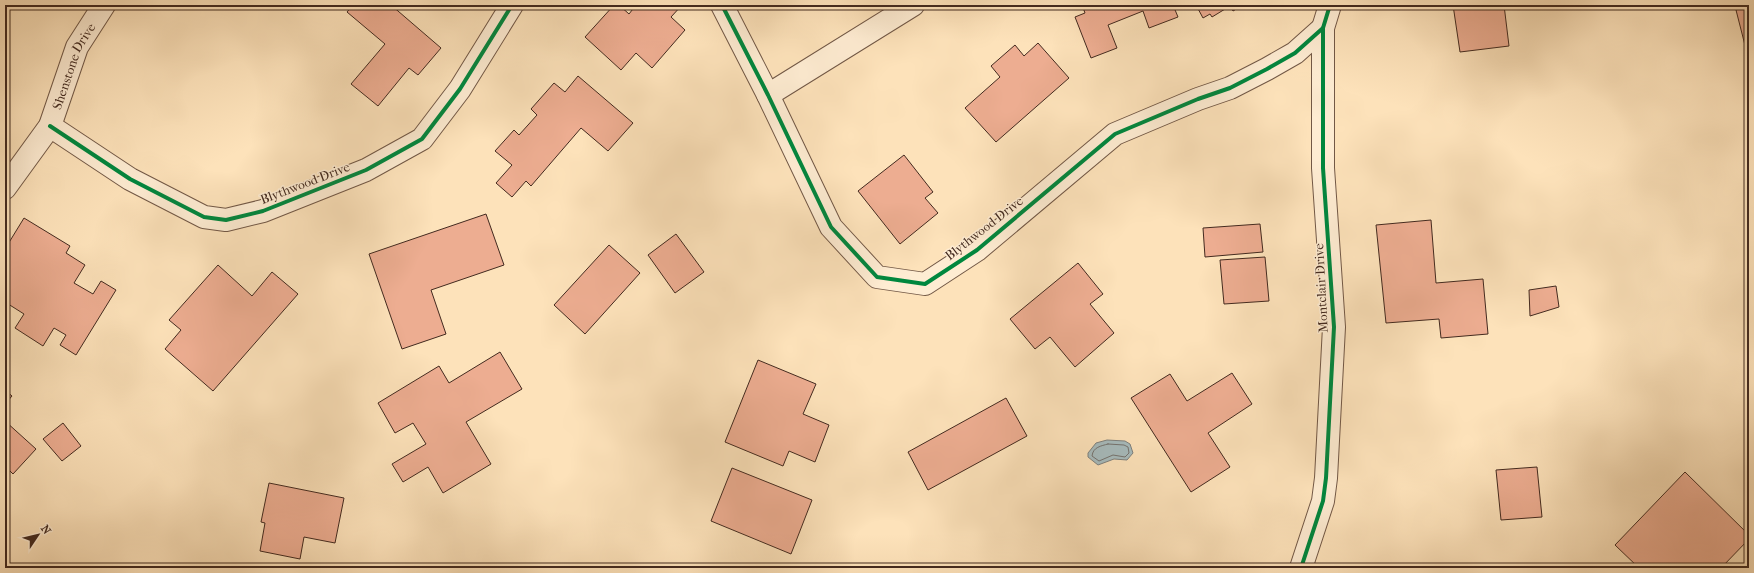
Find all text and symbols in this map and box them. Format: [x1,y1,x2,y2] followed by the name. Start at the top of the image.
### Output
[49,20,98,111] street label: Shenstone Drive
[258,159,352,207] street label: Blythwood Drive
[942,193,1026,263] street label: Blythwood Drive
[1311,242,1331,333] street label: Montclair Drive
[18,515,58,555] north arrow
[38,522,54,537] text: N

